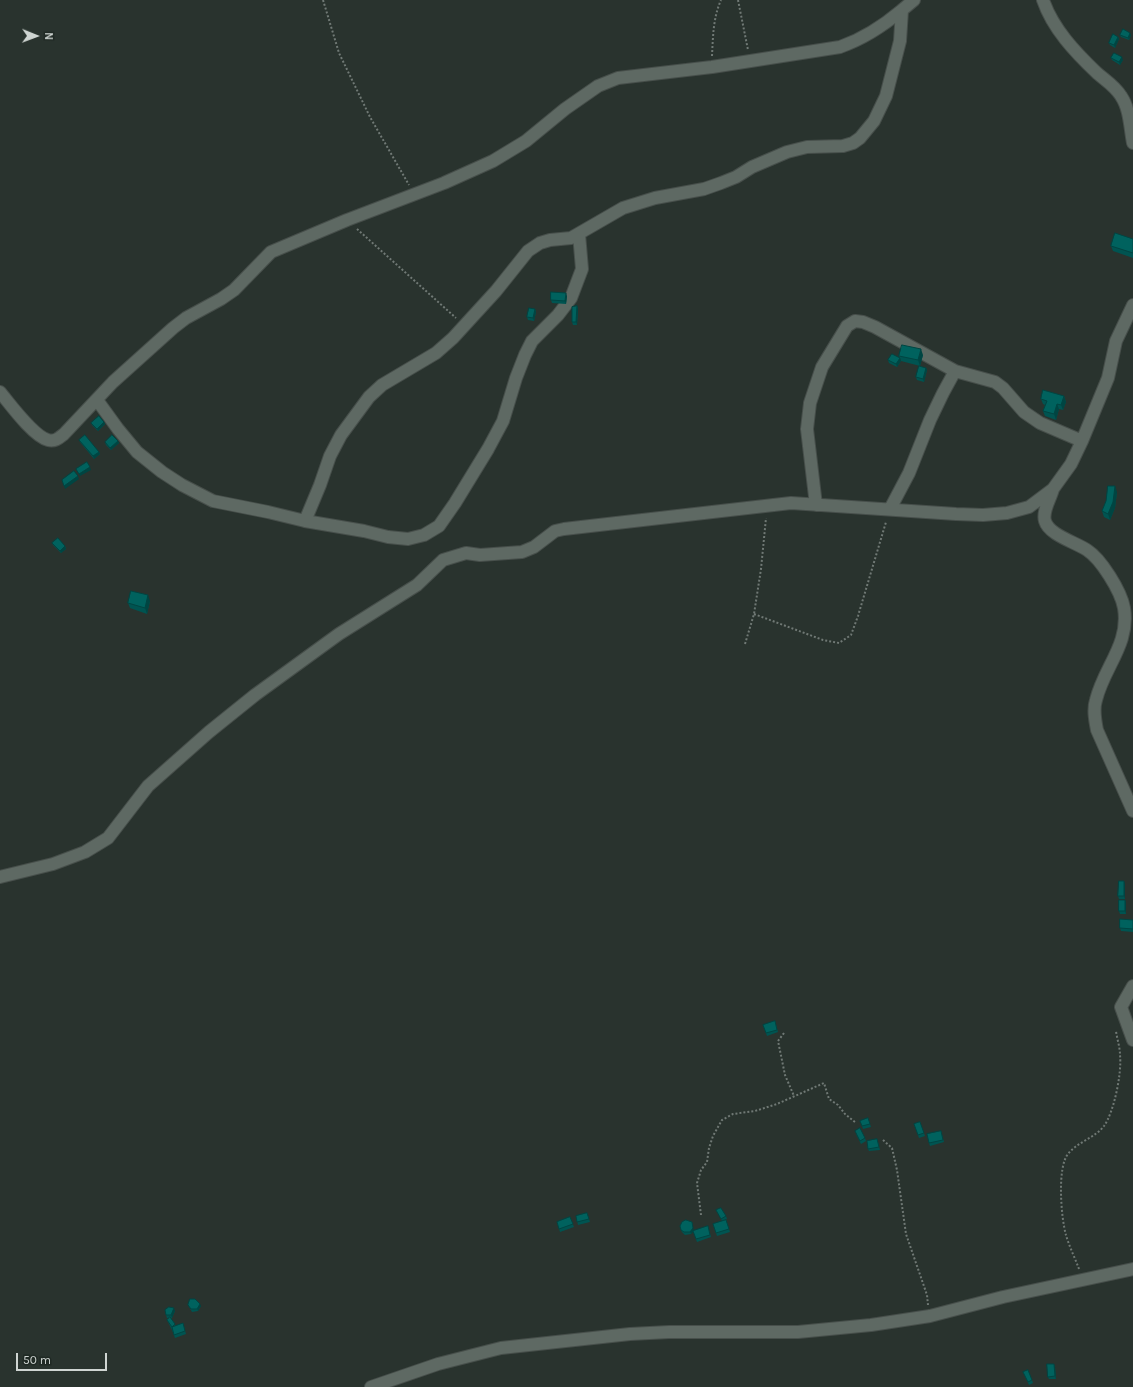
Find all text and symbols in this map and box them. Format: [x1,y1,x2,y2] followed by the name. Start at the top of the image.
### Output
[16,16,56,56] north arrow
[42,32,55,40] text: N
[18,1345,109,1371] scale bar
[23,1353,51,1367] text: 50 m

